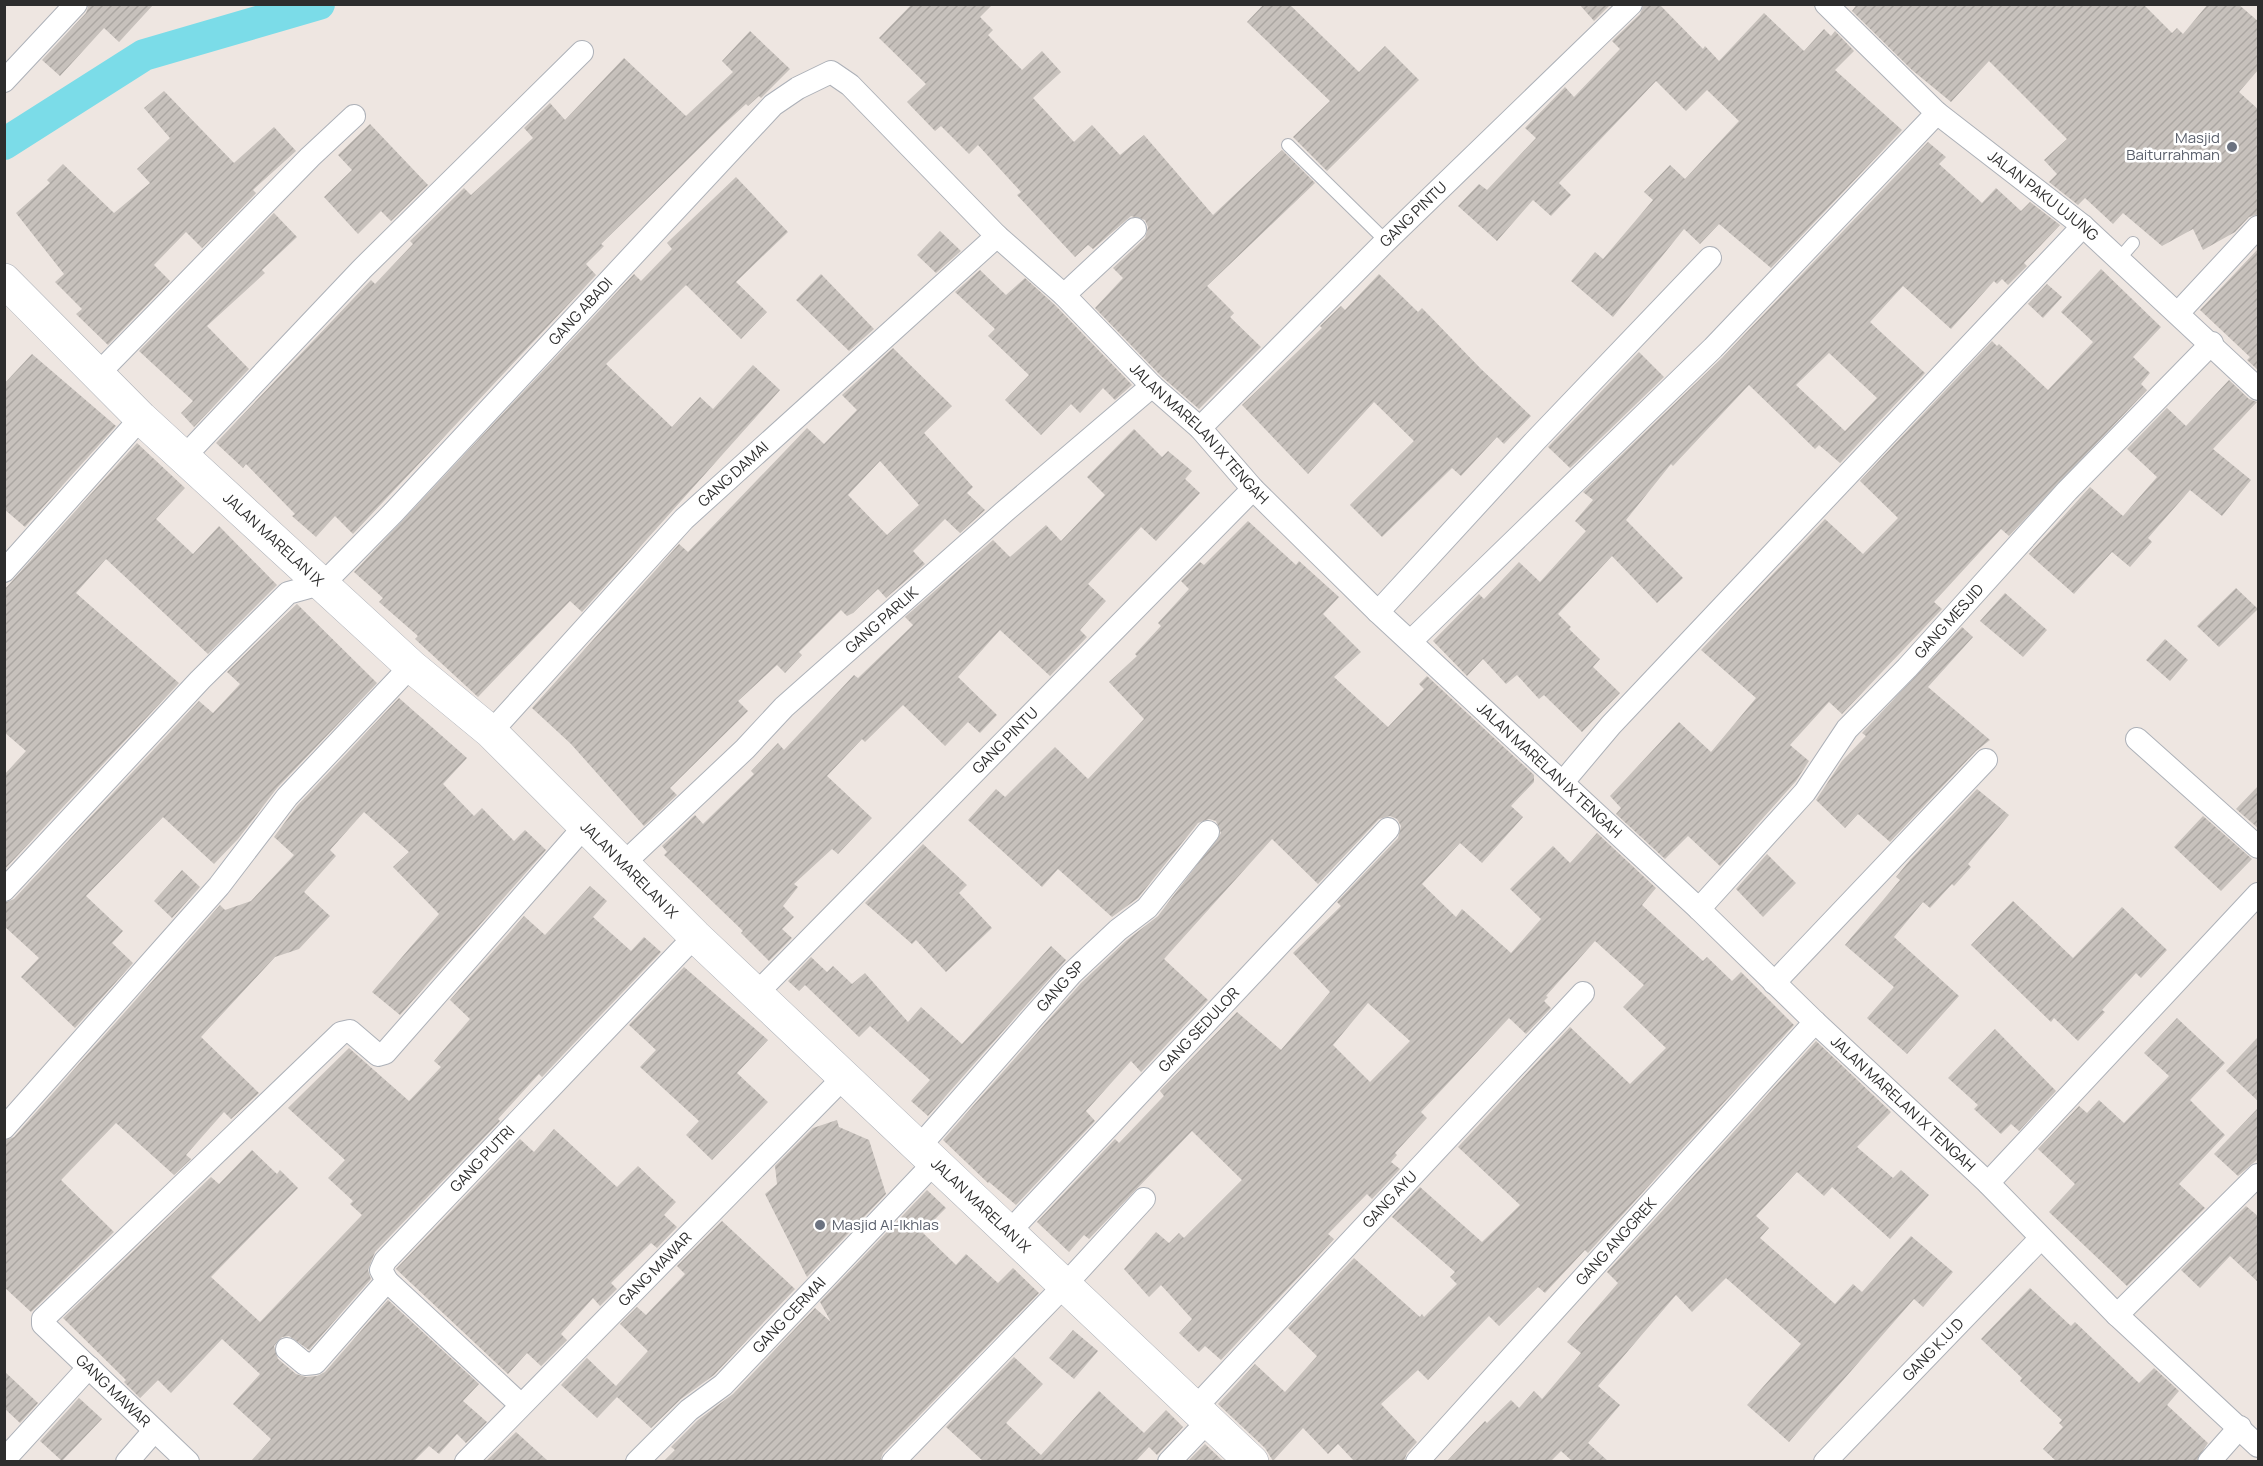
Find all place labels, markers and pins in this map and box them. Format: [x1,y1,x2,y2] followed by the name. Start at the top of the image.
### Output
[2126,127,2220,165] place label: Masjid Baiturrahman
[2225,140,2239,154] marker: Masjid Baiturrahman
[832,1214,939,1235] place label: Masjid Al-Ikhlas
[813,1218,827,1232] marker: Masjid Al-Ikhlas

